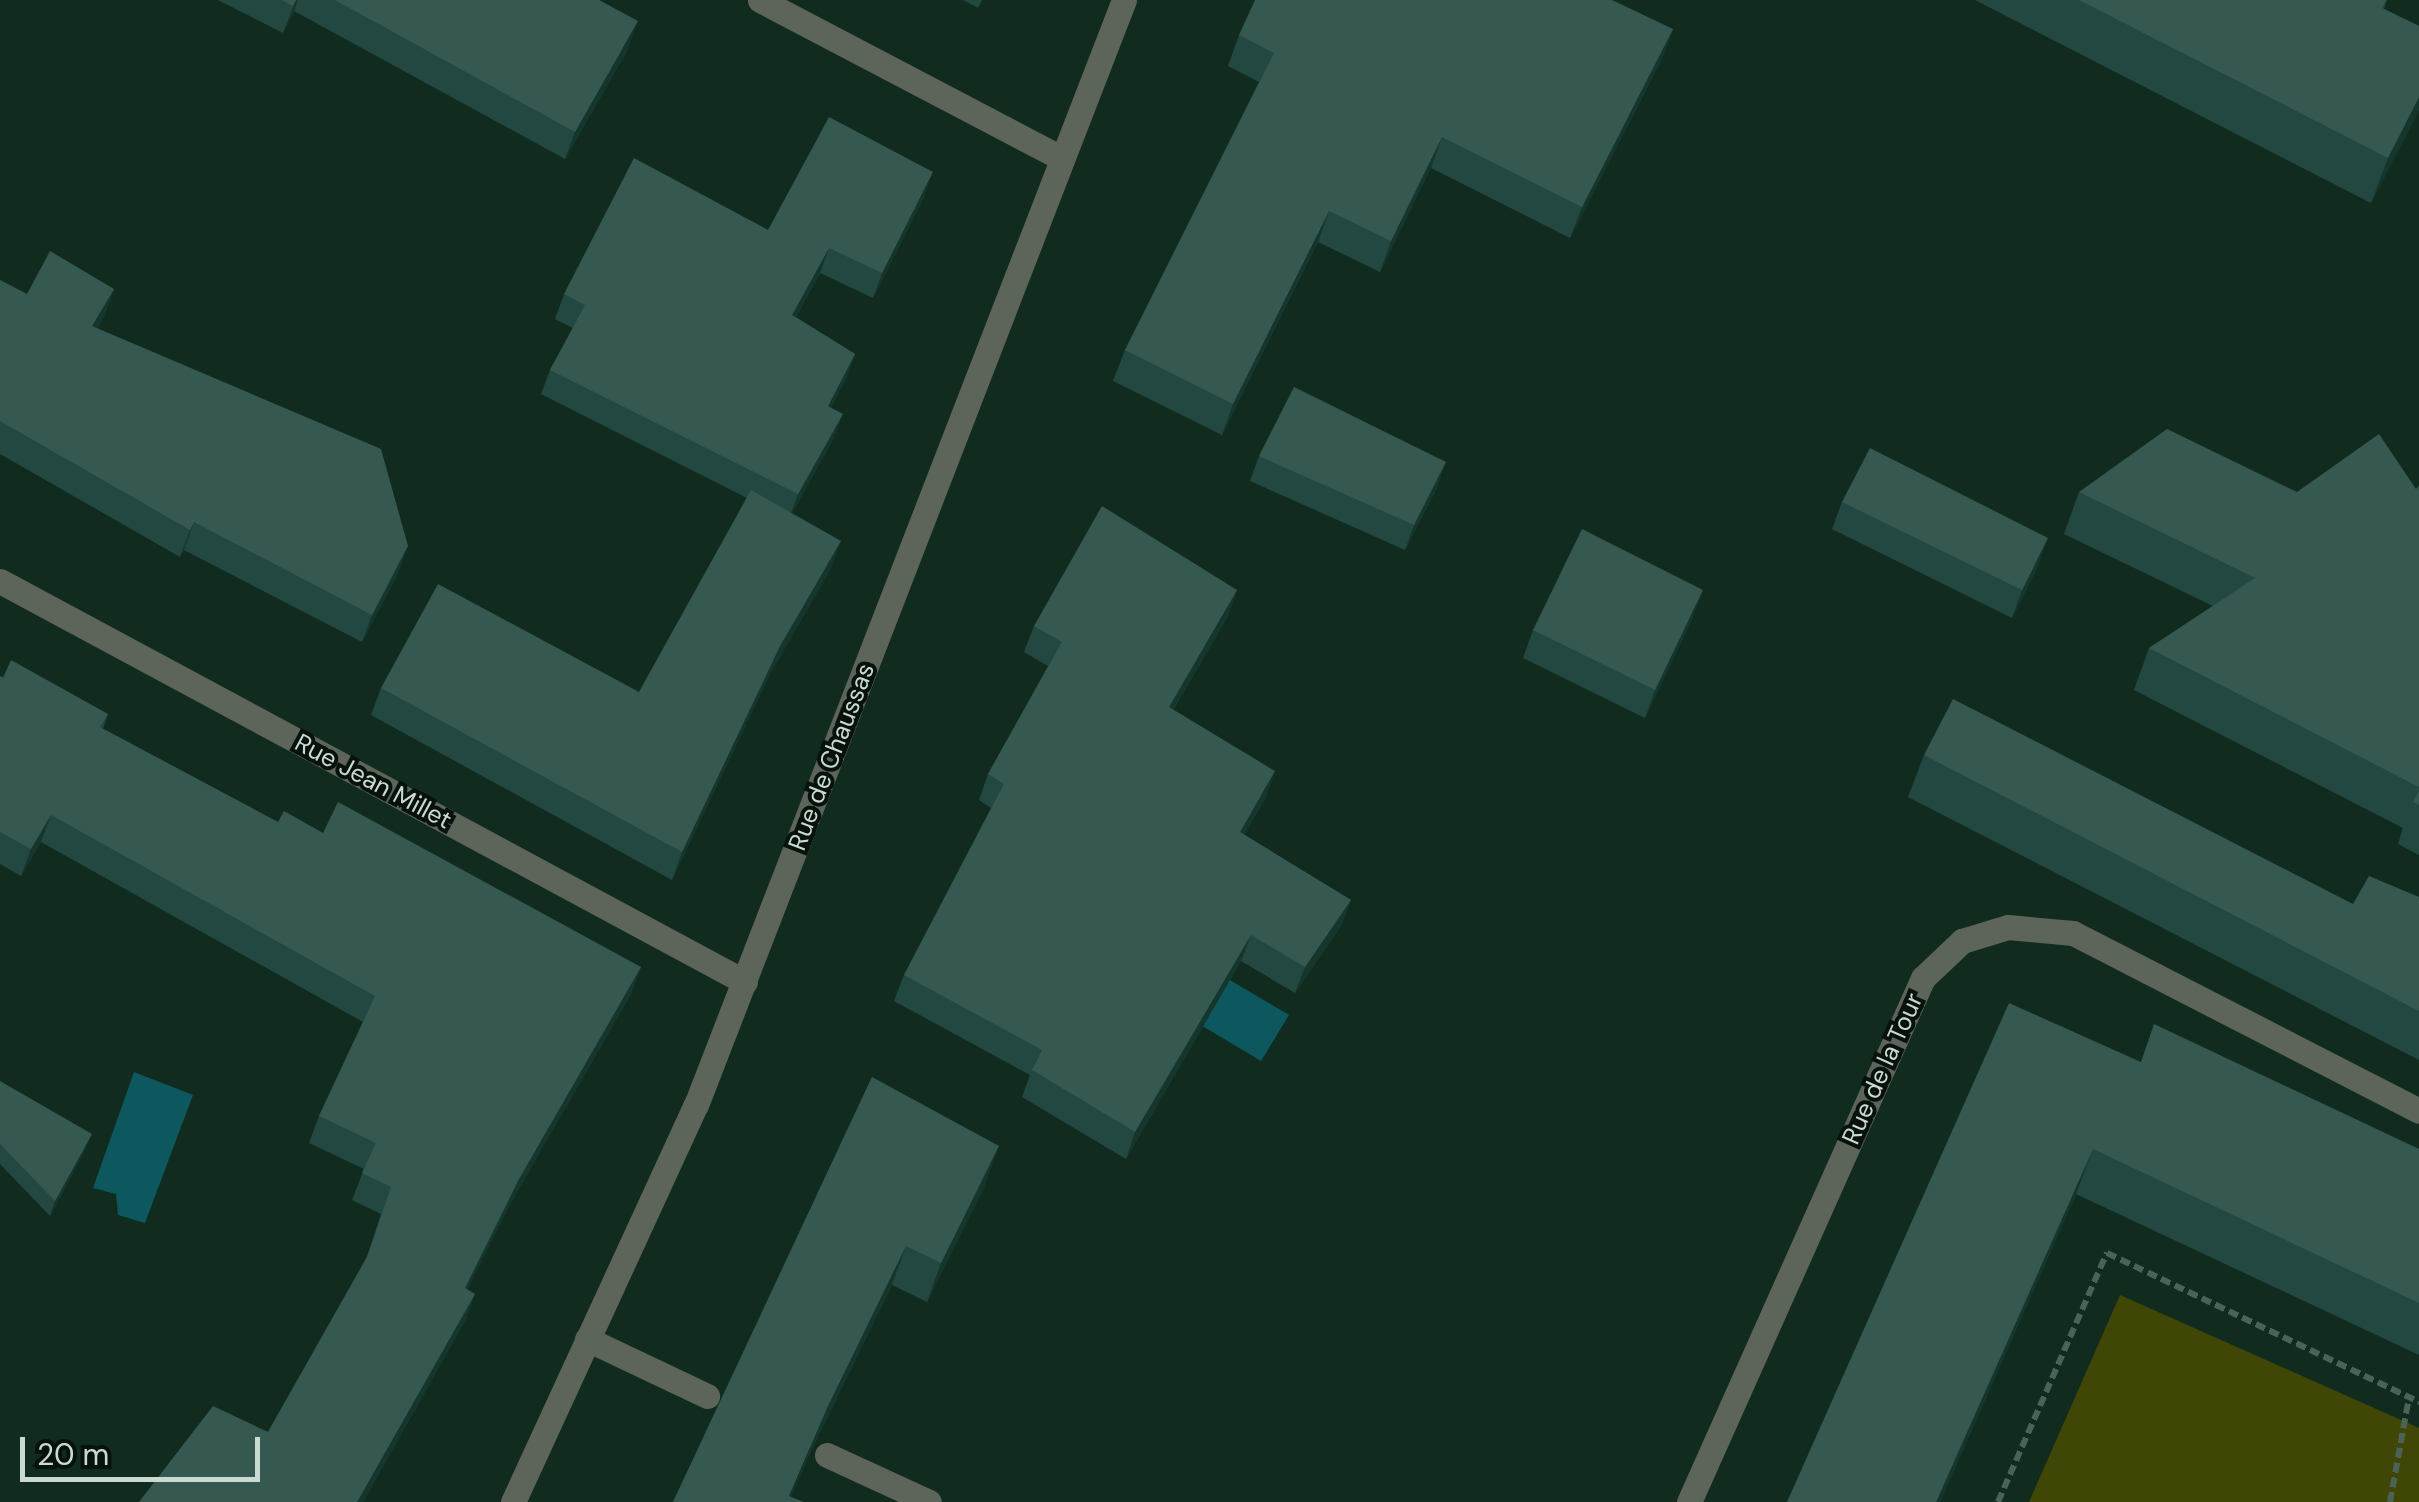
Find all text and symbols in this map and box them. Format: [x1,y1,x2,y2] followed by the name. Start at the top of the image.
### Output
[783,659,881,855] street label: Rue de Chaussas
[290,728,456,836] street label: Rue Jean Millet
[1836,989,1930,1149] street label: Rue de la Tour
[25,1417,265,1479] scale bar
[37,1435,109,1474] text: 20 m

